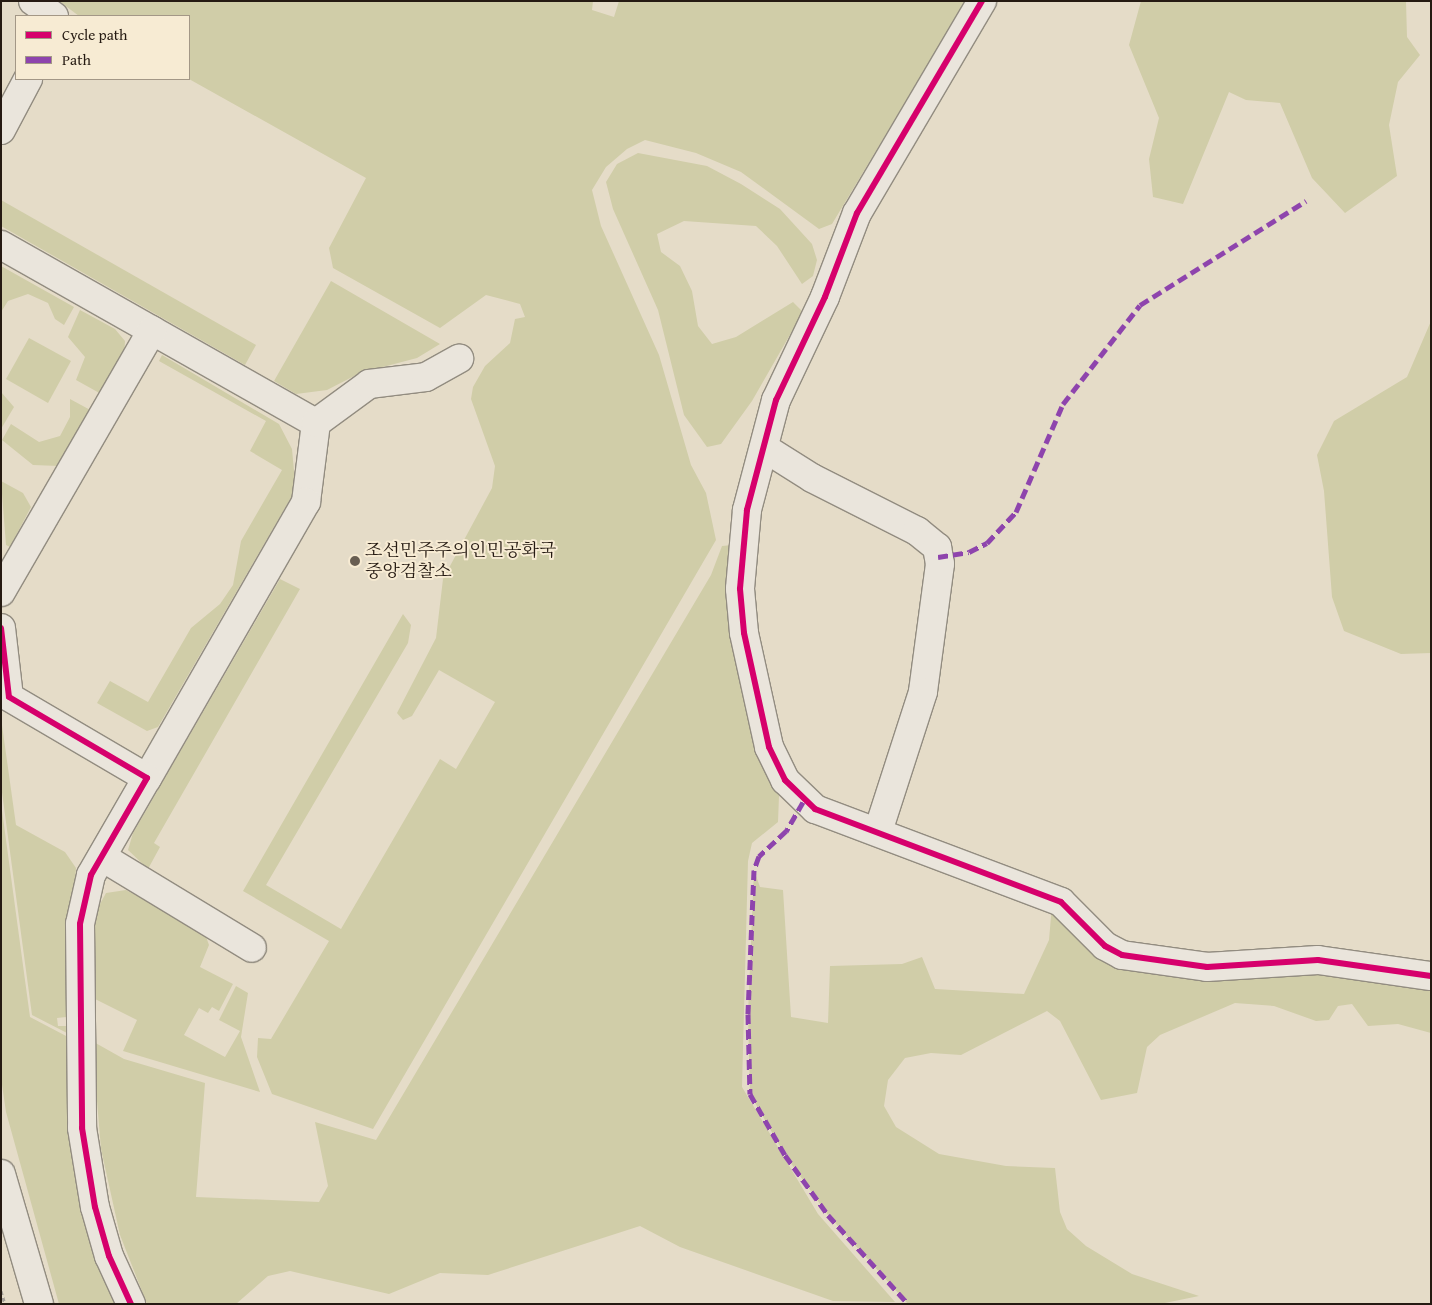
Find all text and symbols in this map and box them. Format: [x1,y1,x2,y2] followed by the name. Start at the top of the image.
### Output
[15,15,190,80] legend
[62,24,128,45] text: Cycle path
[62,49,91,70] text: Path
[365,540,556,582] place label: 조선민주주의인민공화국 중앙검찰소
[349,555,361,567] marker: 조선민주주의인민공화국 중앙검찰소

